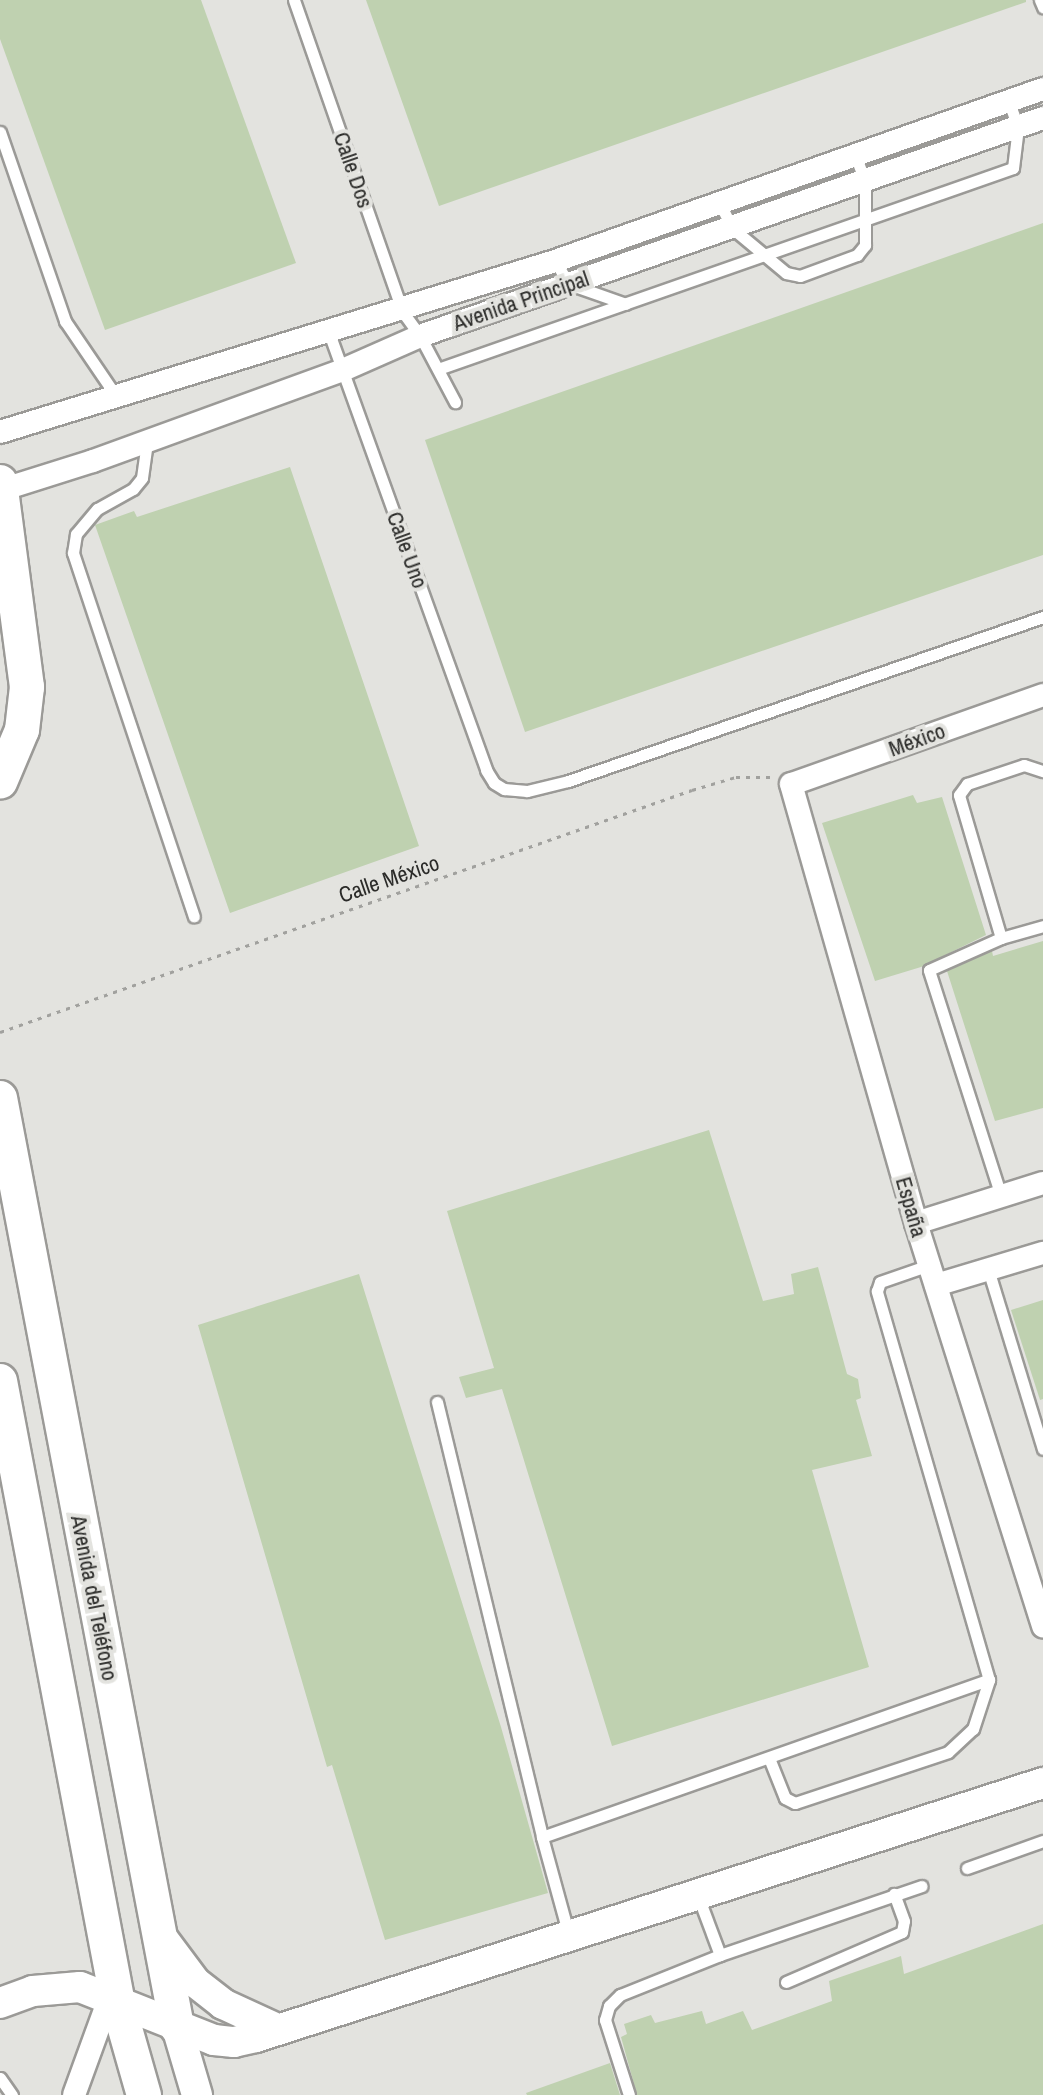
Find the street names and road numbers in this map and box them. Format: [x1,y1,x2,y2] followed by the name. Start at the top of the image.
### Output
[328,129,378,211] street label: Calle Dos
[450,265,592,337] street label: Avenida Principal
[381,508,433,592] street label: Calle Uno
[885,718,949,762] street label: México
[335,850,443,908] street label: Calle México
[890,1174,932,1240] street label: España
[65,1513,123,1683] street label: Avenida del Teléfono

